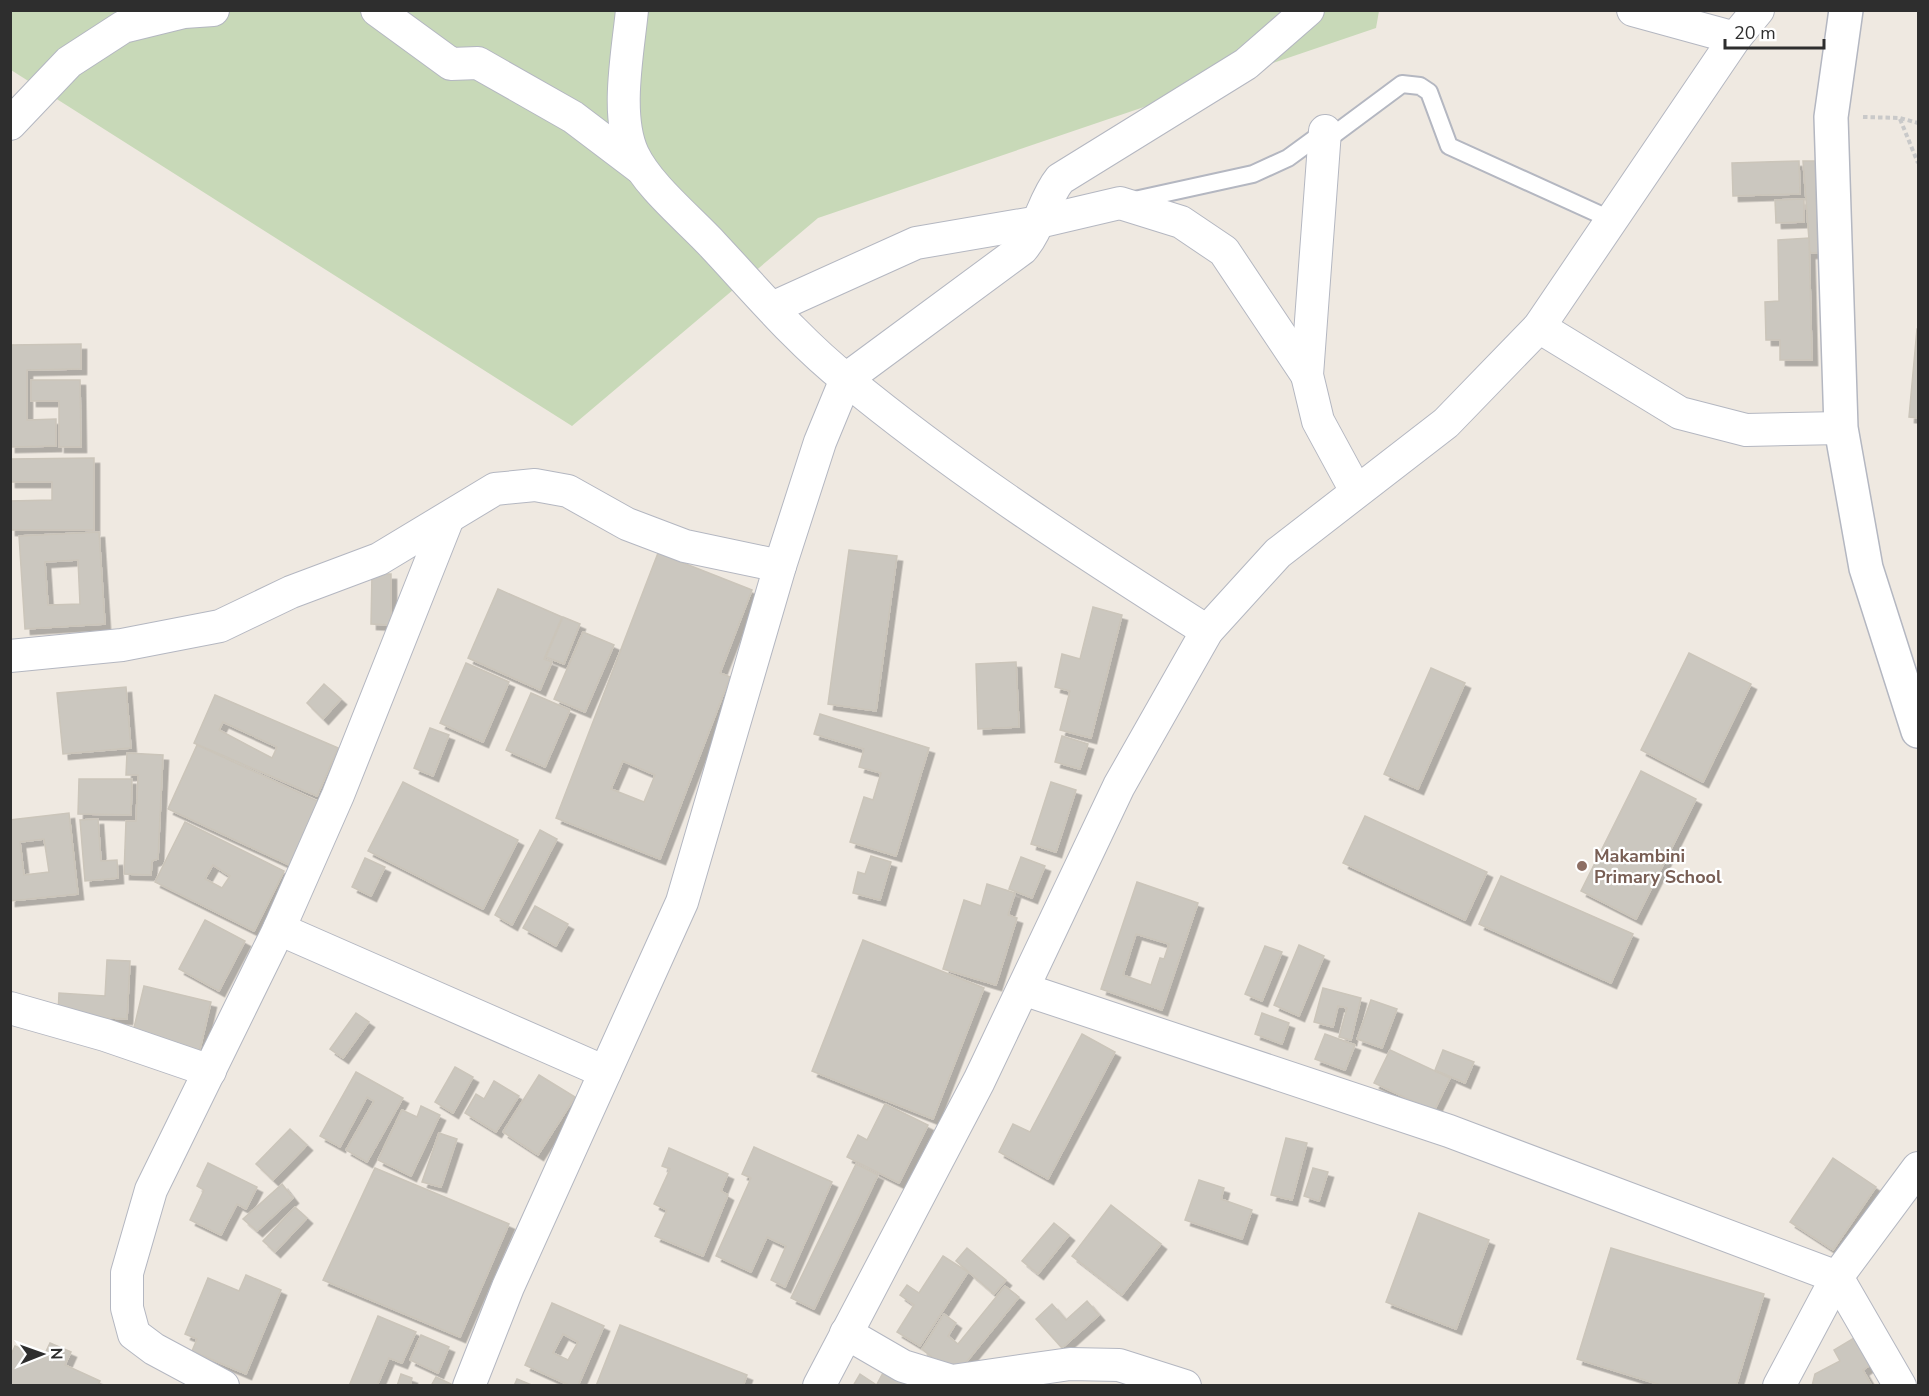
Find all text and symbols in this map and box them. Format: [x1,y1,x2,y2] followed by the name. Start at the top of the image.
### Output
[1725,12,1824,50] scale bar
[1734,21,1776,45] text: 20 m
[1594,844,1722,889] place label: Makambini Primary School
[1575,859,1589,873] marker: Makambini Primary School
[12,1324,72,1384] north arrow
[45,1348,67,1360] text: N

